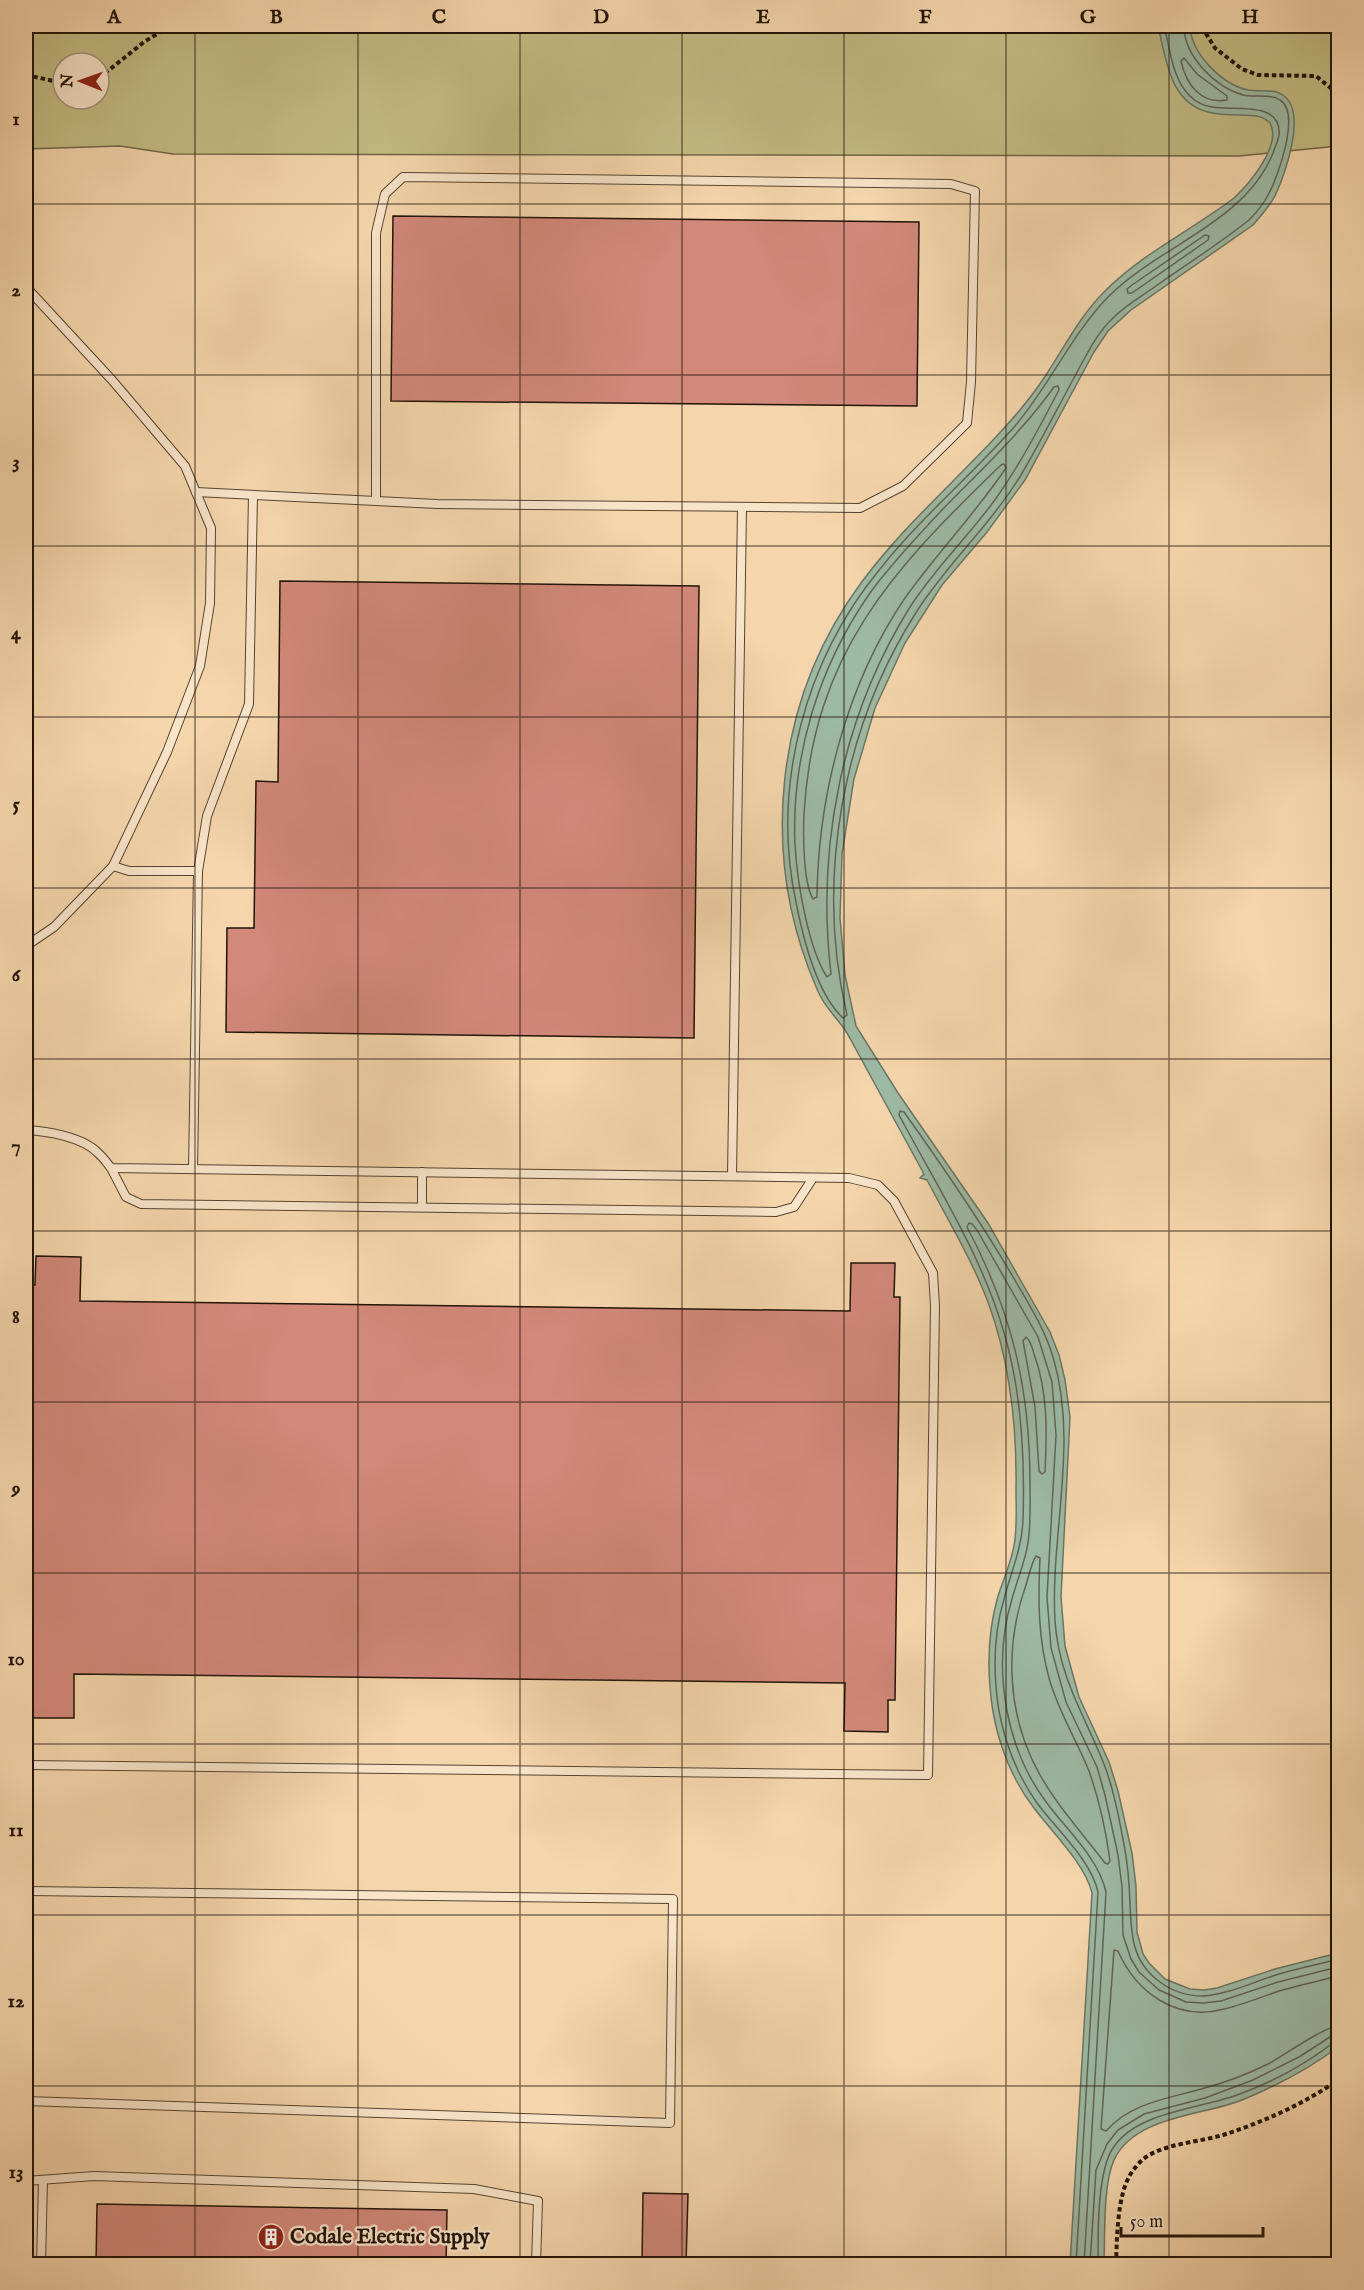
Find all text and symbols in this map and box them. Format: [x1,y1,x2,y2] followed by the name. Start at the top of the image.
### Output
[106,5,122,30] text: A
[269,5,283,30] text: B
[432,5,446,30] text: C
[593,5,609,30] text: D
[756,5,770,30] text: E
[919,5,932,30] text: F
[1080,5,1097,30] text: G
[1241,5,1259,30] text: H
[51,51,111,111] north arrow
[58,74,78,89] text: N
[12,107,20,132] text: 1
[11,278,21,303] text: 2
[12,450,20,475] text: 3
[11,621,22,646] text: 4
[12,792,20,817] text: 5
[12,963,22,988] text: 6
[11,1134,21,1159] text: 7
[12,1305,20,1330] text: 8
[11,1476,21,1501] text: 9
[7,1647,25,1672] text: 10
[9,1818,23,1843] text: 11
[8,1989,25,2014] text: 12
[9,2160,23,2185] text: 13
[1121,2200,1264,2238] scale bar
[1130,2211,1163,2234] text: 50 m
[256,2222,286,2252] building icon: Codale Electric Supply
[290,2224,490,2251] place label: Codale Electric Supply

